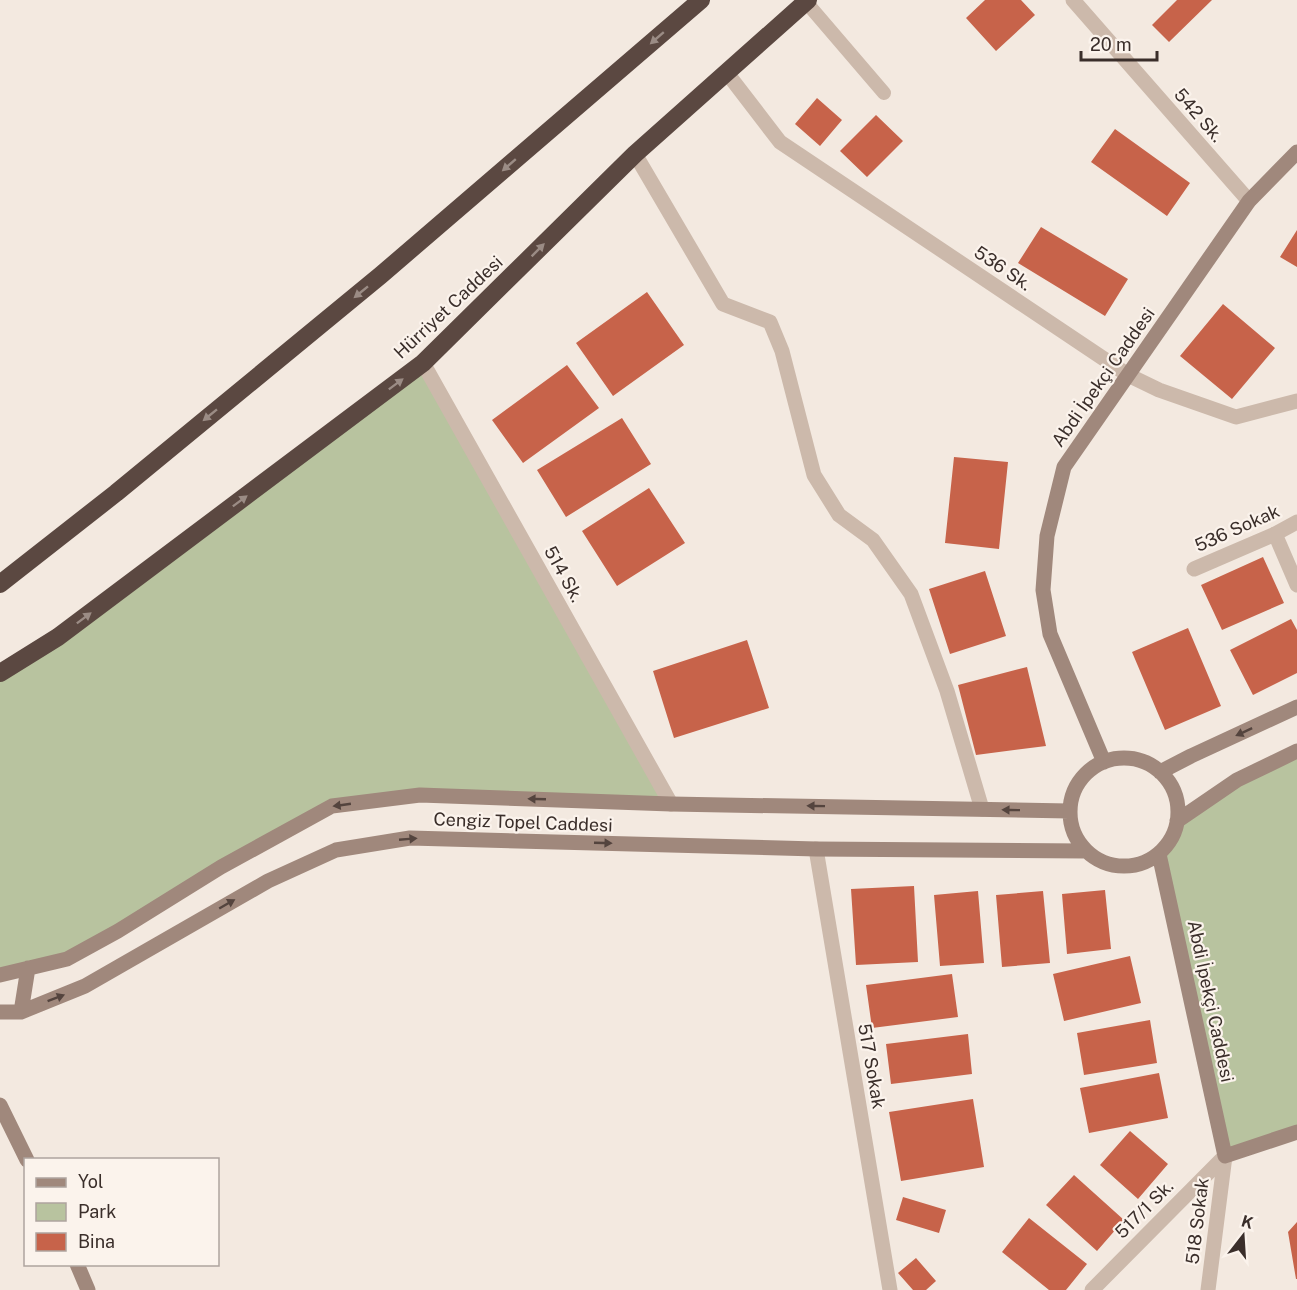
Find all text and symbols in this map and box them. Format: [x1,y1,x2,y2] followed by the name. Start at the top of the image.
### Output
[1081,24,1158,62] scale bar
[650,31,665,44] one-way arrow
[1090,34,1132,55] text: 20 m
[1170,84,1228,146] street label: 542 Sk.
[502,158,517,171] one-way arrow
[970,241,1036,295] street label: 536 Sk.
[530,244,544,258] one-way arrow
[389,251,507,363] street label: Hürriyet Caddesi
[353,285,369,298] one-way arrow
[1046,303,1159,451] street label: Abdi İpekçi Caddesi
[388,378,403,390] one-way arrow
[202,409,218,422] one-way arrow
[231,495,247,507] one-way arrow
[1191,500,1283,556] street label: 536 Sokak
[540,542,588,606] street label: 514 Sk.
[76,612,92,624] one-way arrow
[1235,727,1252,736] one-way arrow
[527,795,546,804] one-way arrow
[333,800,352,810] one-way arrow
[806,801,825,811] one-way arrow
[1001,805,1020,815] one-way arrow
[433,808,613,836] street label: Cengiz Topel Caddesi
[399,834,418,844] one-way arrow
[593,839,612,848] one-way arrow
[219,899,235,910] one-way arrow
[1184,918,1239,1084] street label: Abdi İpekçi Caddesi
[47,993,65,1002] one-way arrow
[854,1022,890,1110] street label: 517 Sokak
[24,1158,219,1266] legend
[78,1171,103,1192] text: Yol
[1110,1175,1178,1243] street label: 517/1 Sk.
[1181,1177,1213,1265] street label: 518 Sokak
[78,1201,116,1222] text: Park
[1213,1206,1273,1266] north arrow
[1239,1211,1256,1233] text: K
[78,1231,115,1252] text: Bina

